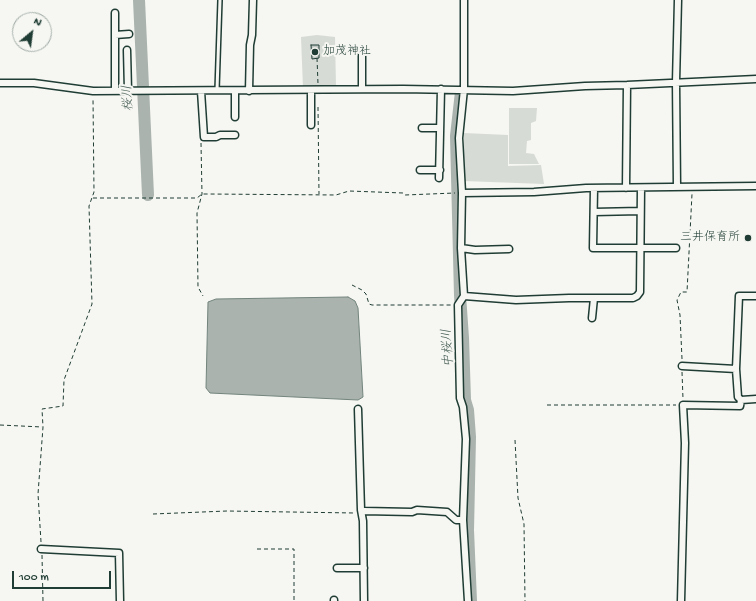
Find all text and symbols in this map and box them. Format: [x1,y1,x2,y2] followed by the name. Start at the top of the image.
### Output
[12,12,52,52] north arrow
[31,15,43,29] text: N
[323,45,371,59] place label: 加茂神社
[310,47,320,57] marker: 加茂神社
[121,85,137,111] water label: 桜川
[680,231,740,245] place label: 三井保育所
[743,233,753,243] marker: 三井保育所
[440,328,458,368] water label: 中桜川
[14,563,113,589] scale bar
[19,571,49,585] text: 100 m

